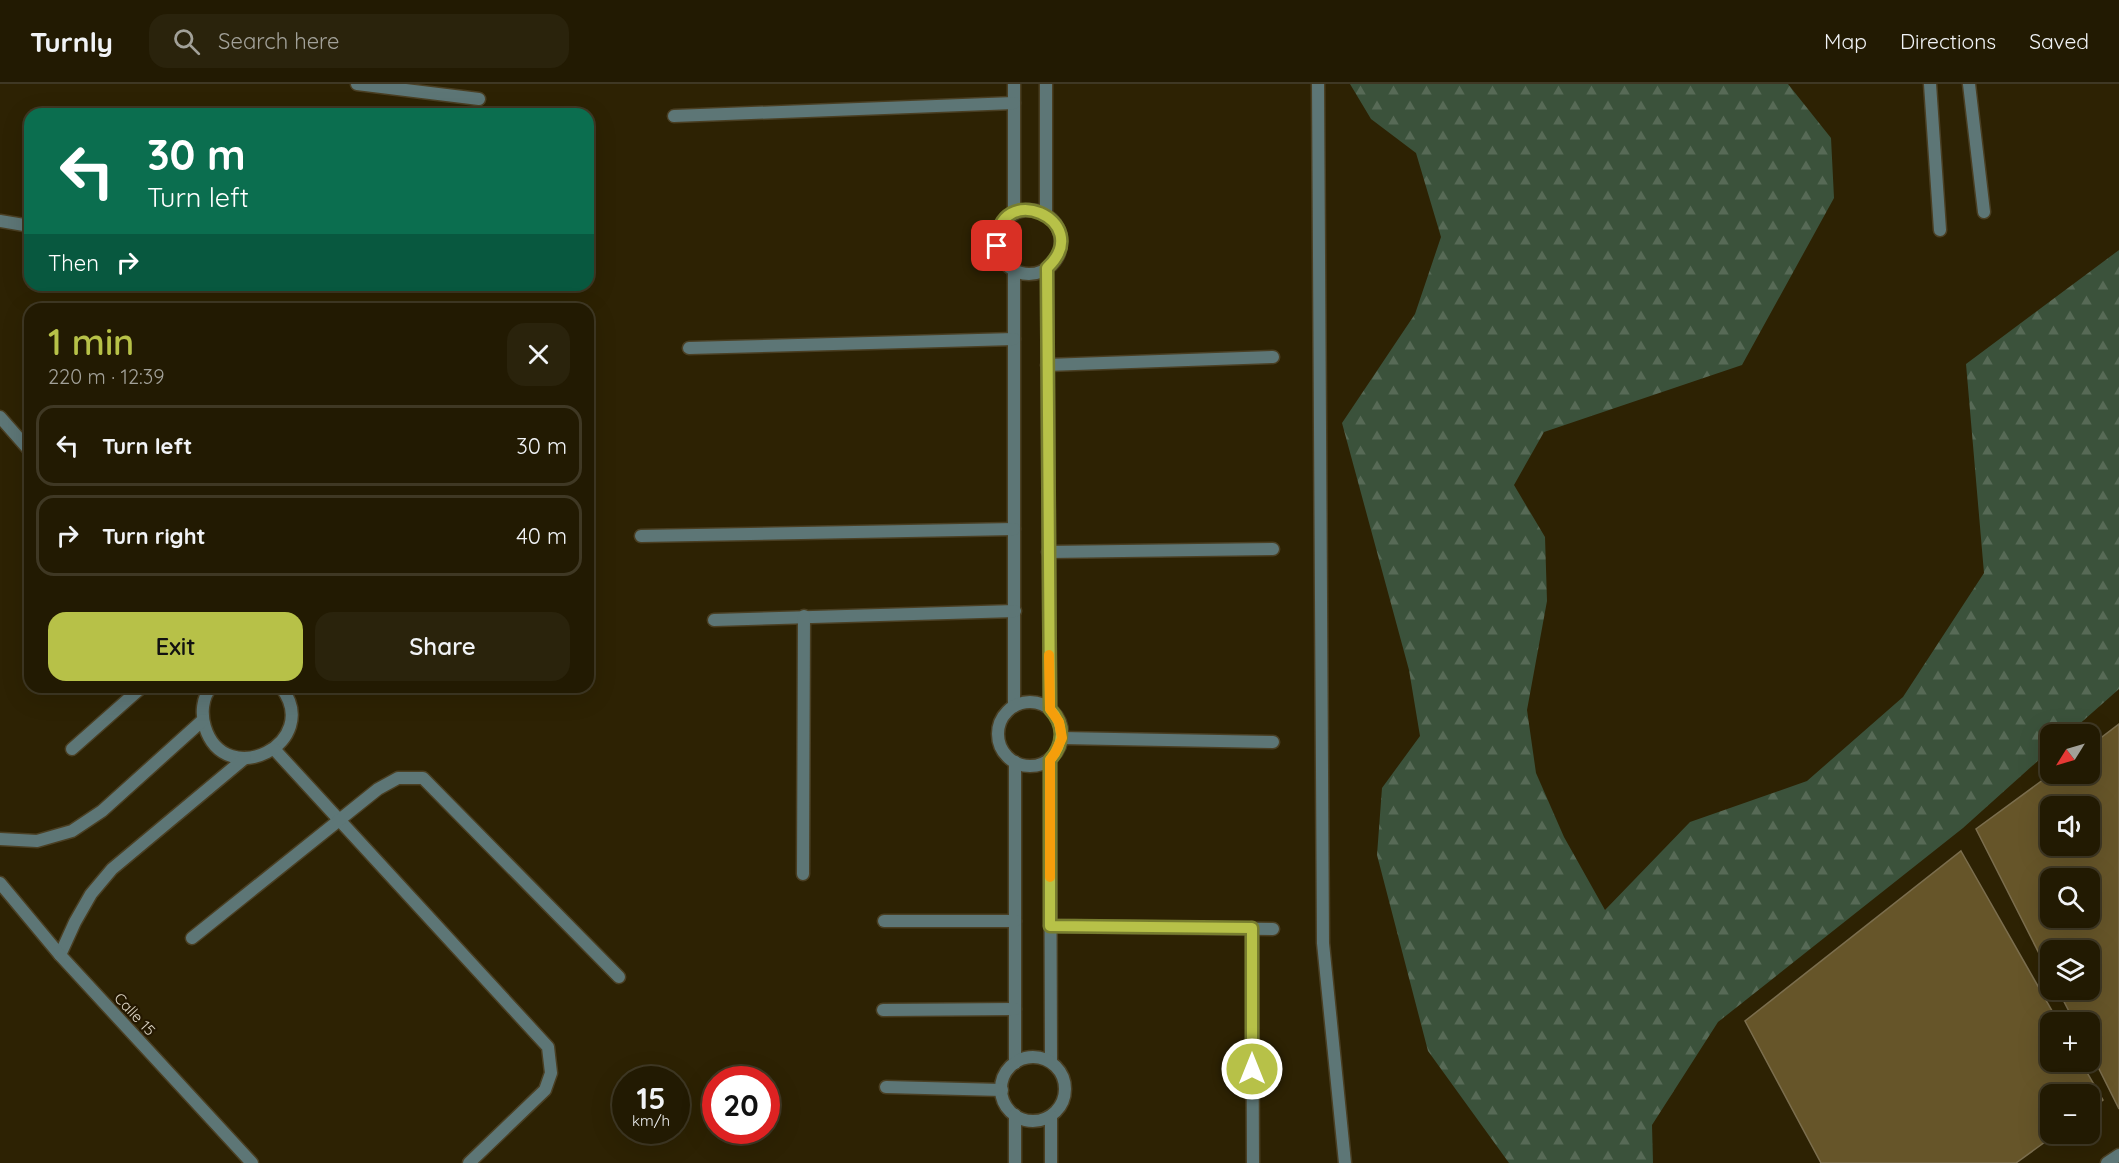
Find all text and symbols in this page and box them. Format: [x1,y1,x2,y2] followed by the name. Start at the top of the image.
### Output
[149,14,569,68] search box
[30,24,113,59] text: Turnly
[170,25,203,58] icon: search
[218,27,339,55] text: Search here
[1824,28,1867,54] text: Map
[1900,28,1996,54] text: Directions
[2029,28,2089,54] text: Saved
[147,128,246,181] text: 30 m
[48,132,126,210] icon: left
[147,180,249,214] text: Turn left
[971,220,1022,271] pin
[980,229,1013,262] icon: arrive
[111,246,144,279] icon: right
[48,249,99,277] text: Then
[48,319,134,364] text: 1 min
[507,323,570,386] button: close
[48,364,164,389] text: 220 m · 12:39
[51,429,84,462] icon: left
[102,432,192,460] text: Turn left
[516,432,567,460] text: 30 m
[51,519,84,552] icon: right
[102,522,206,550] text: Turn right
[516,522,567,550] text: 40 m
[48,612,303,681] button: Exit
[315,612,570,681] button: Share
[2040,724,2100,784] north arrow
[2040,724,2100,1144] map controls
[2040,796,2100,856] button: sound
[2040,868,2100,928] button: search
[2040,940,2100,1000] button: layers
[110,989,160,1039] street label: Calle 15
[2040,1012,2100,1072] button: +
[1220,1037,1284,1101] position arrow
[702,1066,780,1144] speed limit sign: 20
[637,1079,665,1117] text: 15
[2040,1084,2100,1144] button: −
[632,1111,670,1130] text: km/h

